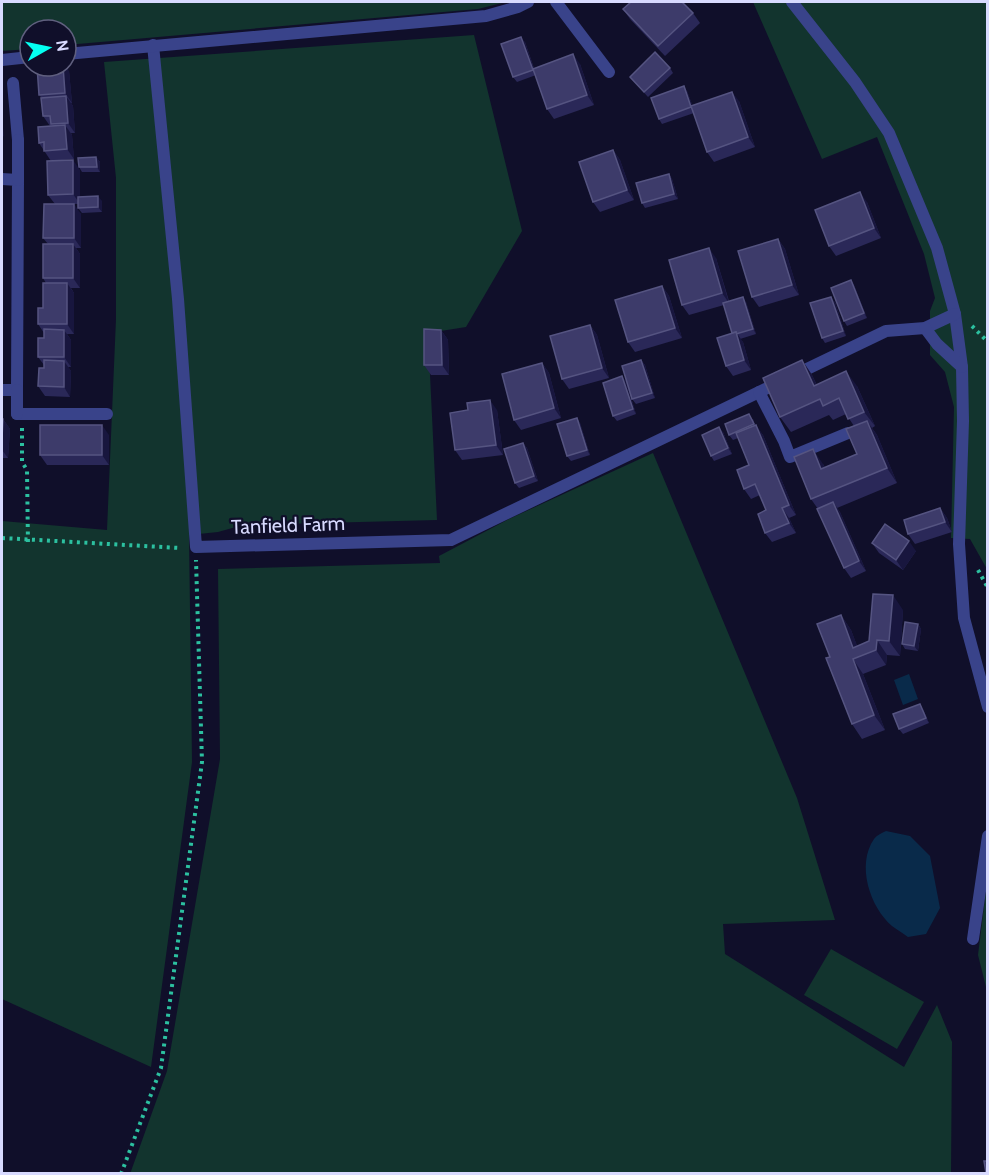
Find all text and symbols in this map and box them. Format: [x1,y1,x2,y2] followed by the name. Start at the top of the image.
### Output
[18,18,78,78] north arrow
[52,39,73,53] text: N
[230,511,346,539] street label: Tanfield Farm

